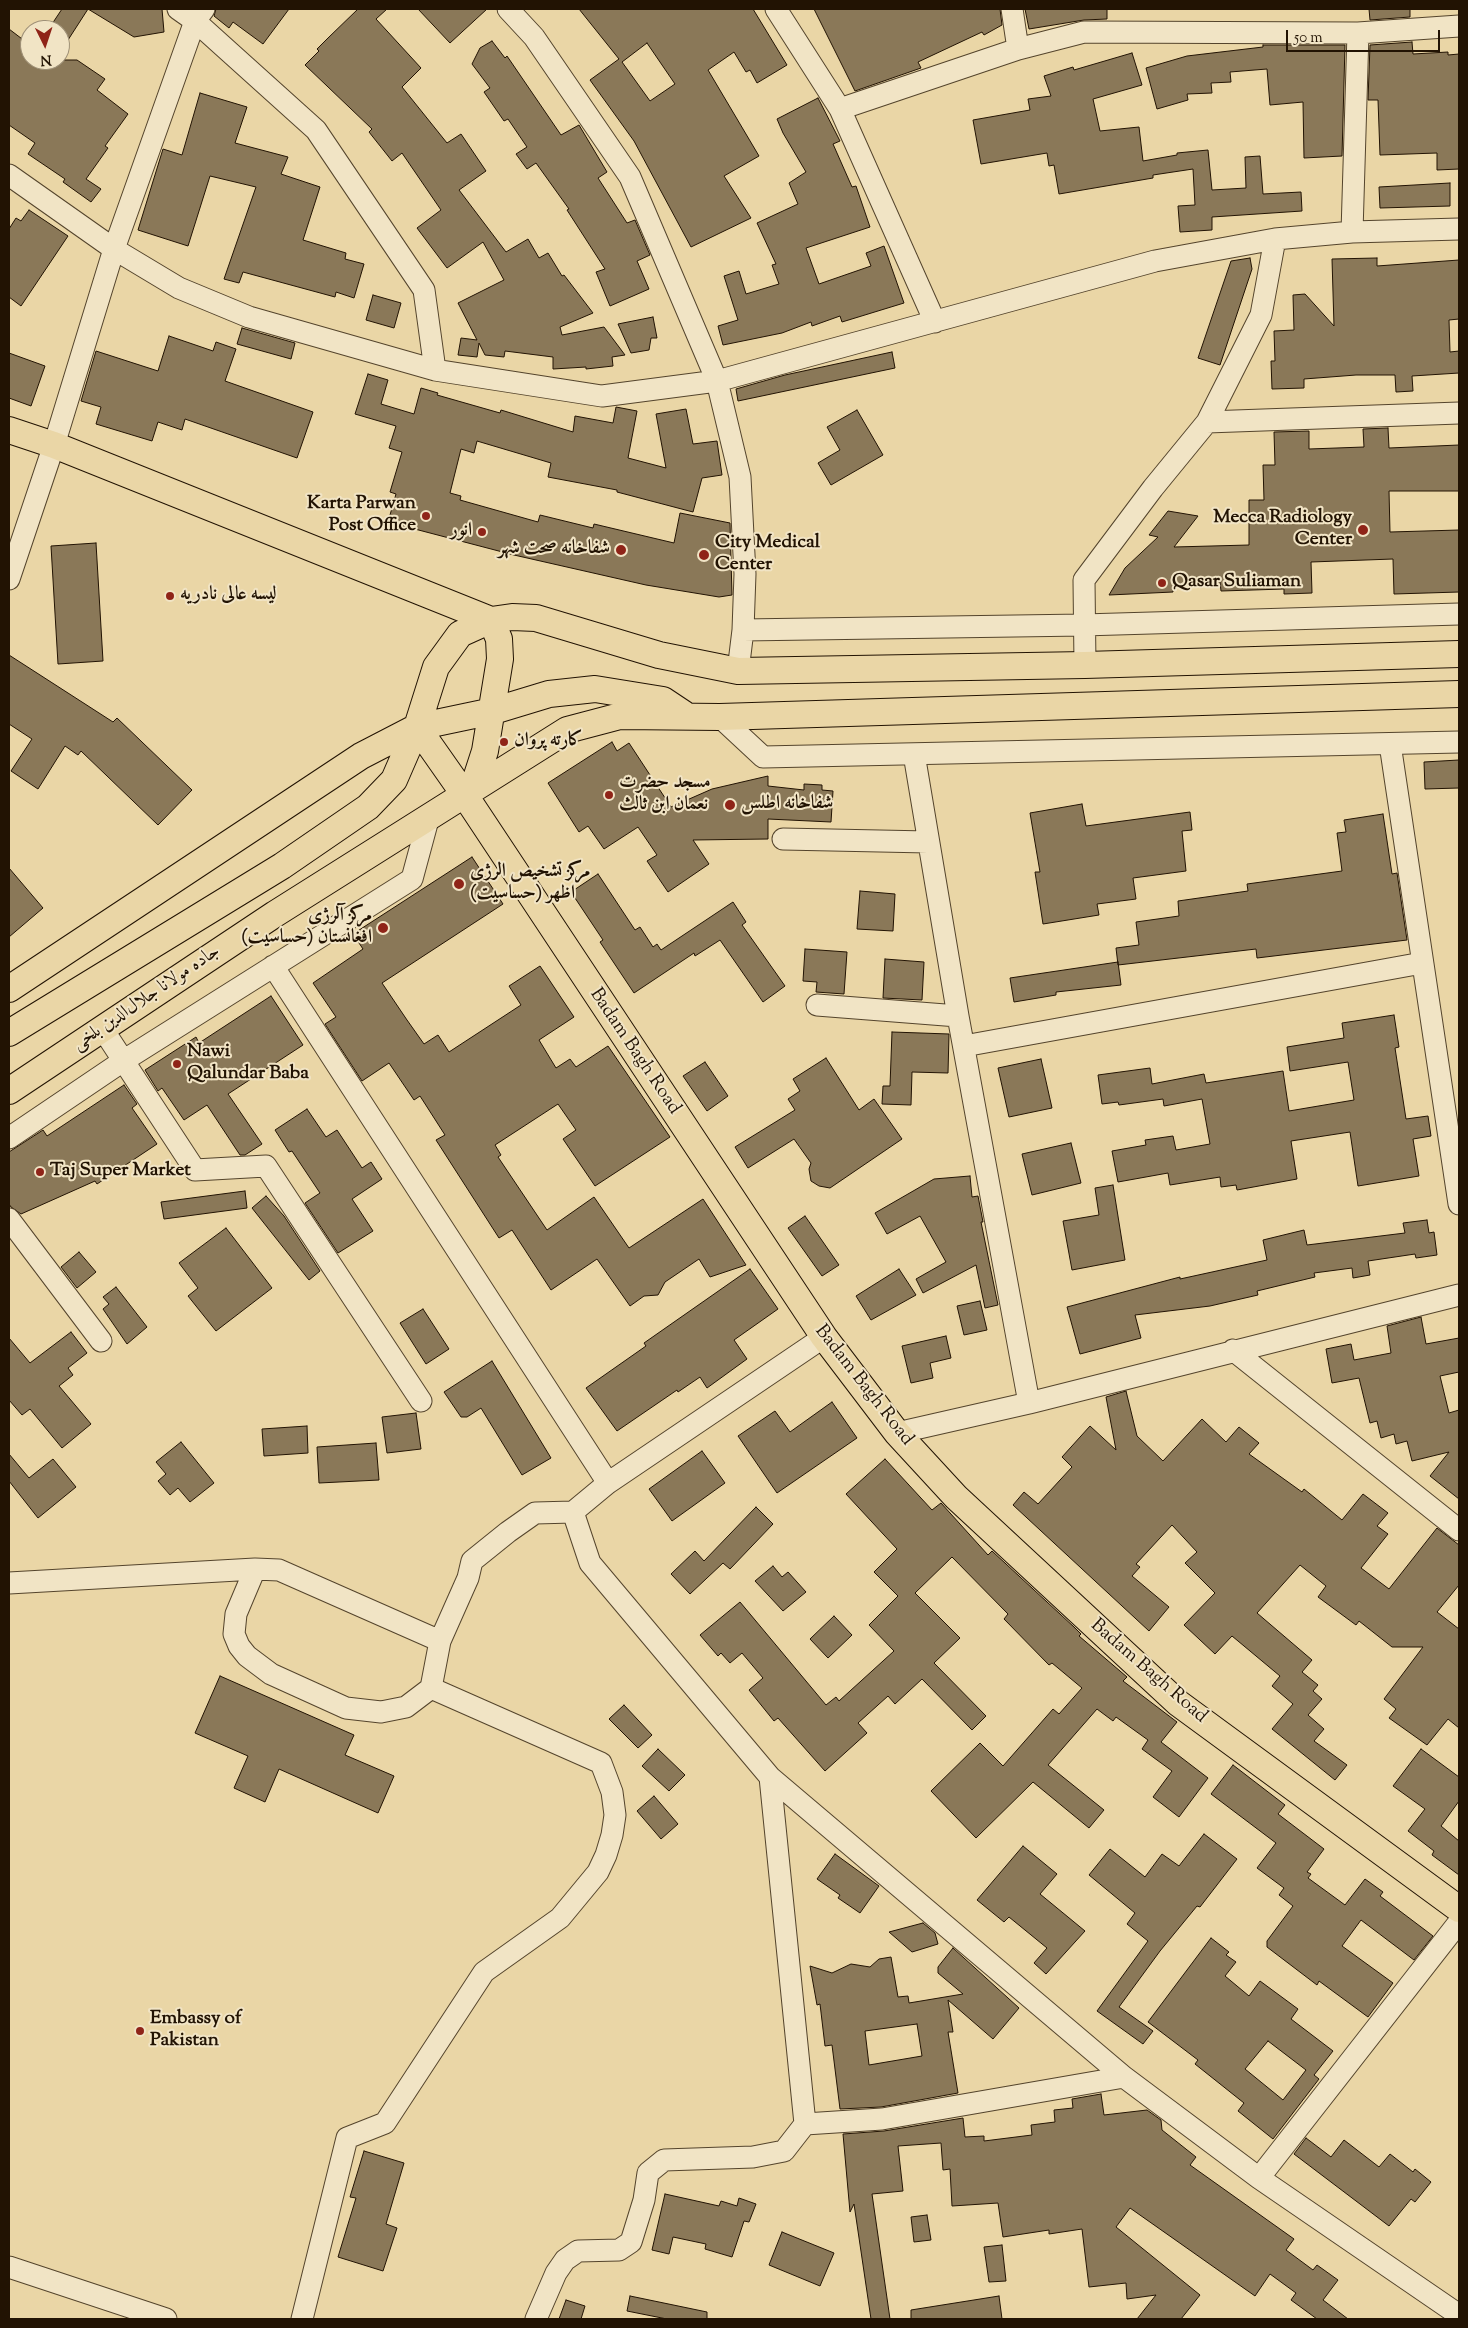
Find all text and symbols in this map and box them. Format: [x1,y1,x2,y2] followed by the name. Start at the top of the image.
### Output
[20,20,70,70] north arrow
[1288,20,1442,52] scale bar
[1294,28,1323,49] text: 50 m
[40,49,52,69] text: N
[307,494,416,538] place label: Karta Parwan Post Office
[1213,508,1352,552] place label: Mecca Radiology Center
[420,510,432,522] marker: Karta Parwan Post Office
[450,521,472,543] place label: انور
[1356,523,1370,537] marker: Mecca Radiology Center
[476,526,488,538] marker: انور
[715,533,820,577] place label: City Medical Center
[498,539,610,561] place label: شفاخانه صحت شهر
[614,543,628,557] marker: شفاخانه صحت شهر
[697,548,711,562] marker: City Medical Center
[1172,572,1301,594] place label: Qasar Suliaman
[1156,577,1168,589] marker: Qasar Suliaman
[180,585,277,607] place label: لیسه عالی نادریه
[164,590,176,602] marker: لیسه عالی نادریه
[514,731,583,753] place label: کارته پروان
[498,736,510,748] marker: کارته پروان
[619,773,711,817] place label: مسجد حضرت نعمان ابن ثالث
[603,789,615,801] marker: مسجد حضرت نعمان ابن ثالث
[741,794,833,816] place label: شفاخانه اطلس
[723,798,737,812] marker: شفاخانه اطلس
[470,862,590,906] place label: مرکز تشخیص الرژی (حساسیت) اظهر
[452,877,466,891] marker: مرکز تشخیص الرژی (حساسیت) اظهر
[241,906,372,950] place label: مرکز آلرژی (حساسیت) افغانستان
[376,921,390,935] marker: مرکز آلرژی (حساسیت) افغانستان
[69,941,225,1057] street label: جاده مولانا جلال‌الدین بلخی
[583,985,685,1119] street label: Badam Bagh Road
[187,1042,309,1086] place label: Nawi Qalundar Baba
[171,1058,183,1070] marker: Nawi Qalundar Baba
[50,1161,191,1183] place label: Taj Super Market
[34,1166,46,1178] marker: Taj Super Market
[809,1321,917,1451] street label: Badam Bagh Road
[1085,1615,1211,1729] street label: Badam Bagh Road
[150,2009,242,2053] place label: Embassy of Pakistan
[134,2025,146,2037] marker: Embassy of Pakistan

